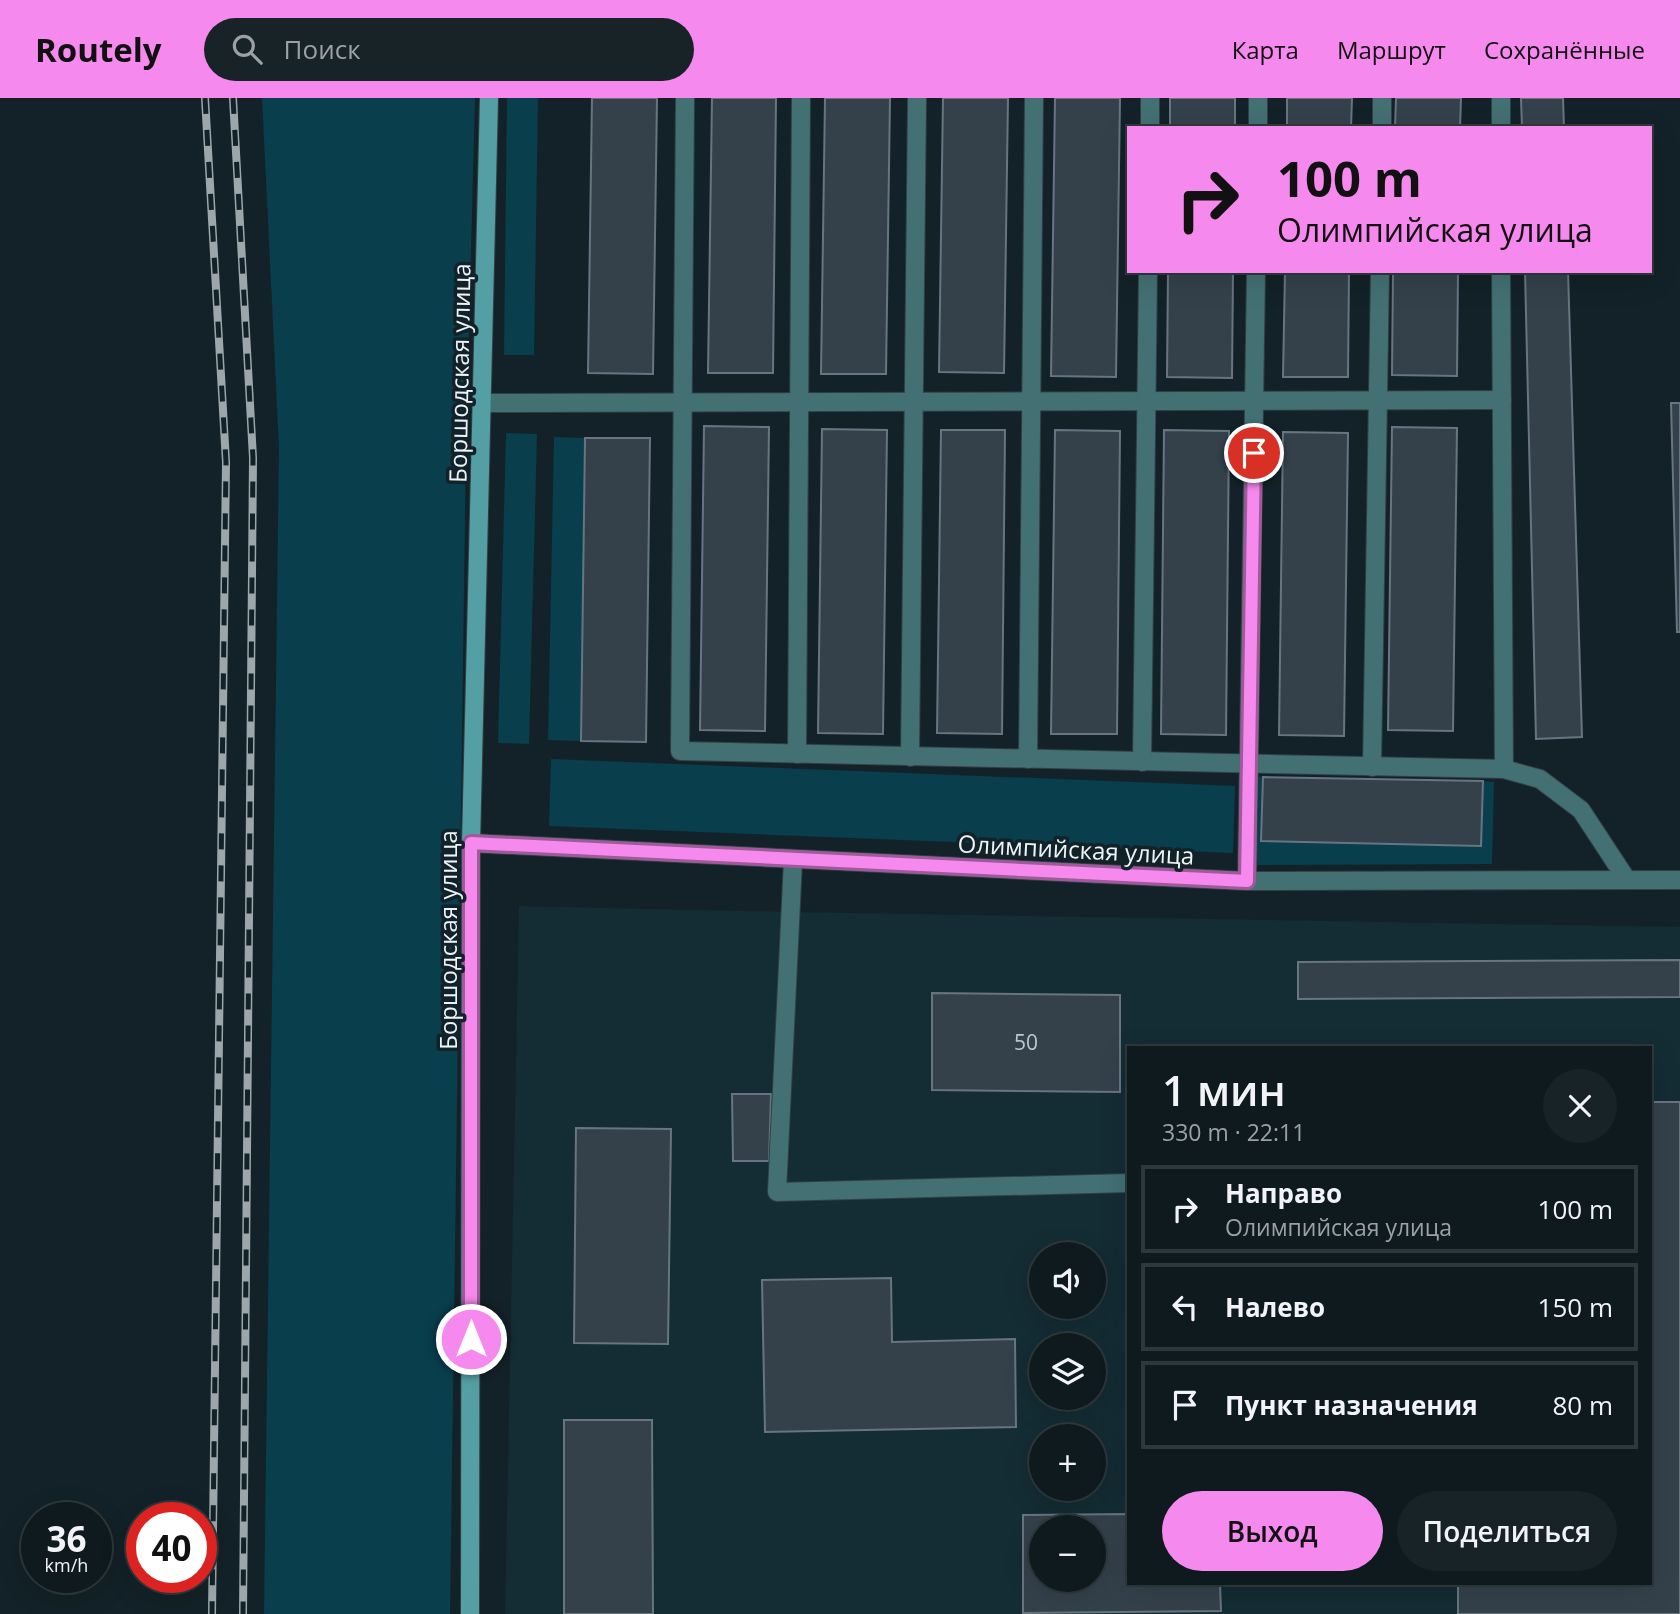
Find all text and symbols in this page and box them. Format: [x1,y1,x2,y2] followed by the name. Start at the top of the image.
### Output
[204,18,694,81] search box
[35,27,162,72] text: Routely
[228,30,266,68] icon: search
[284,31,361,67] text: Поиск
[1232,33,1299,66] text: Карта
[1337,33,1446,66] text: Маршрут
[1484,33,1645,66] text: Сохранённые
[1277,145,1422,211] text: 100 m
[1162,154,1253,245] icon: right
[1277,208,1593,251] text: Олимпийская улица
[441,263,477,483] street label: Боршодская улица
[1224,423,1284,483] pin
[1235,434,1273,472] icon: arrive
[957,826,1195,872] street label: Олимпийская улица
[431,830,464,1050] street label: Боршодская улица
[1014,1028,1038,1056] house number: 50
[1162,1061,1286,1118] text: 1 мин
[1543,1069,1617,1143] button: close
[1162,1116,1305,1148] text: 330 m · 22:11
[1225,1175,1342,1211] text: Направо
[1166,1190,1204,1228] icon: right
[1538,1191,1613,1227] text: 100 m
[1225,1211,1452,1243] text: Олимпийская улица
[1029,1242,1106,1592] map controls
[1029,1242,1106,1319] button: sound
[1166,1288,1204,1326] icon: left
[1225,1289,1325,1325] text: Налево
[1538,1289,1613,1325] text: 150 m
[434,1302,508,1376] position arrow
[1029,1333,1106,1410] button: layers
[1166,1386,1204,1424] icon: arrive
[1225,1387,1478,1423] text: Пункт назначения
[1552,1387,1613,1423] text: 80 m
[1029,1424,1106,1501] button: +
[1162,1491,1383,1571] button: Выход
[1397,1491,1617,1571] button: Поделиться
[126,1502,217,1593] speed limit sign: 40
[46,1515,87,1562] text: 36
[1029,1515,1106,1592] button: −
[45,1553,88,1577] text: km/h

